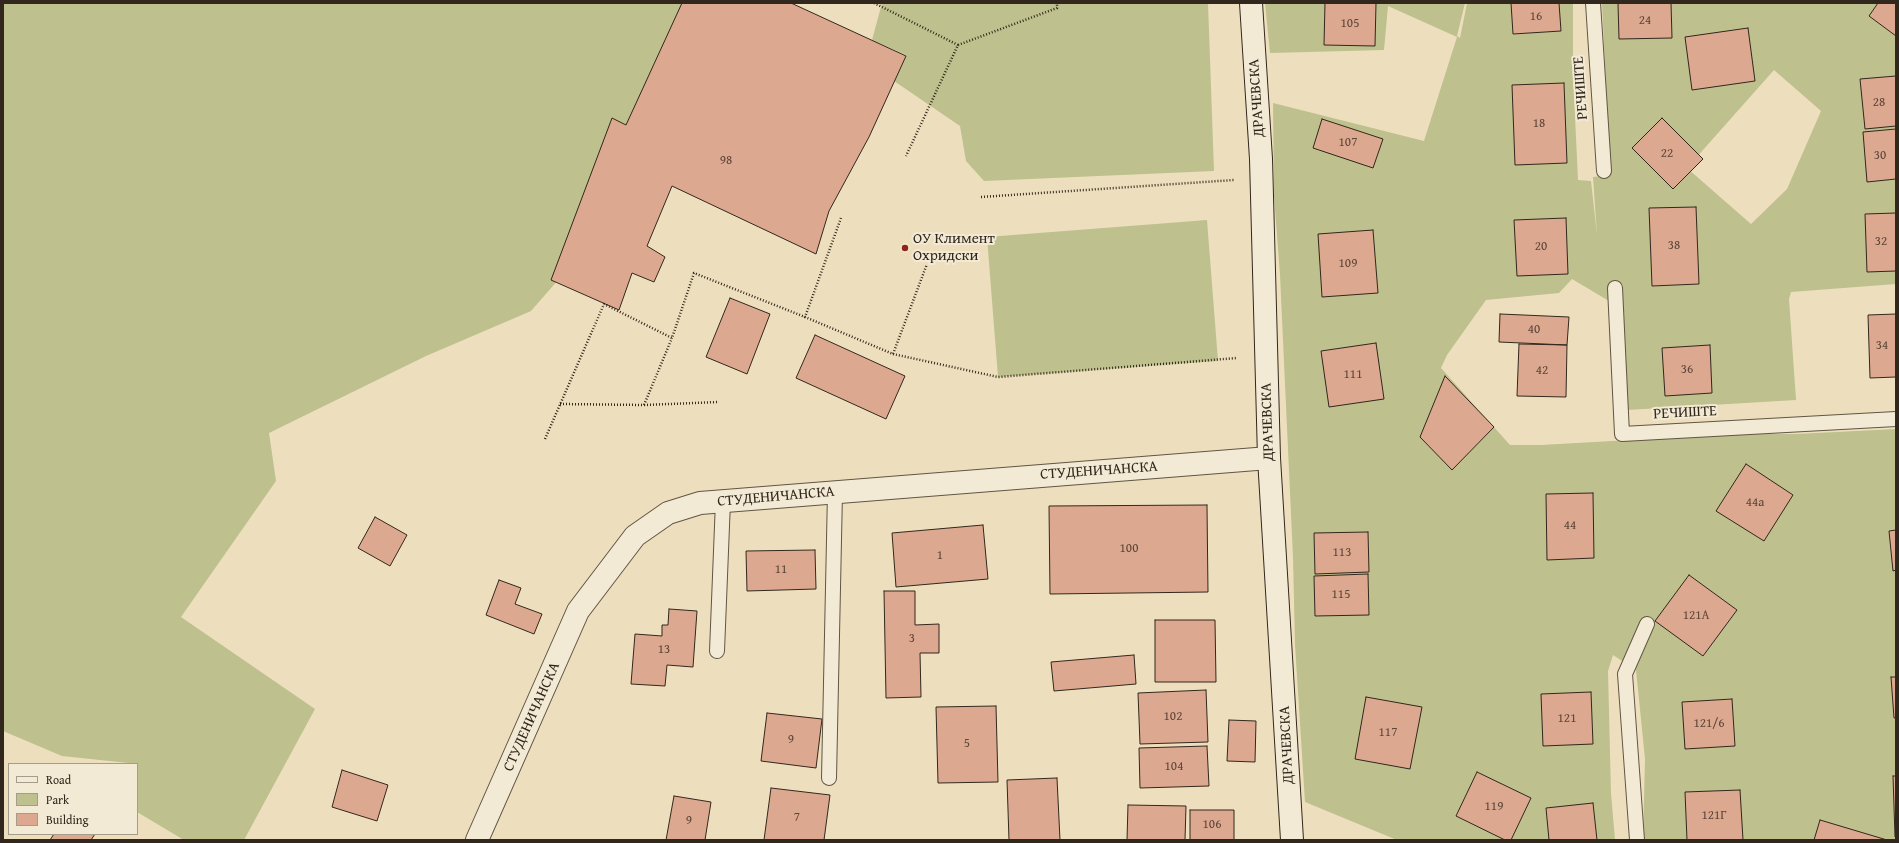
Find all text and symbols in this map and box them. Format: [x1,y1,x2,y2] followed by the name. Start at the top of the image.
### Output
[1530,9,1542,25] house number: 16
[1639,13,1651,29] house number: 24
[1341,16,1359,32] house number: 105
[1570,56,1592,120] street label: РЕЧИШТЕ
[1245,58,1269,138] street label: ДРАЧЕВСКА
[1873,95,1885,111] house number: 28
[1533,116,1545,132] house number: 18
[1339,135,1357,151] house number: 107
[1661,146,1673,162] house number: 22
[1874,148,1886,164] house number: 30
[720,153,732,169] house number: 98
[913,230,995,265] place label: ОУ Климент Охридски
[1875,234,1887,250] house number: 32
[1668,238,1680,254] house number: 38
[1535,239,1547,255] house number: 20
[900,243,910,253] marker: ОУ Климент Охридски
[1339,256,1357,272] house number: 109
[1528,322,1540,338] house number: 40
[1876,338,1888,354] house number: 34
[1681,362,1693,378] house number: 36
[1536,363,1548,379] house number: 42
[1344,367,1362,383] house number: 111
[1258,382,1278,462] street label: ДРАЧЕВСКА
[1653,402,1717,424] street label: РЕЧИШТЕ
[1040,458,1158,484] street label: СТУДЕНИЧАНСКА
[717,483,835,511] street label: СТУДЕНИЧАНСКА
[1746,495,1764,511] house number: 44a
[1564,518,1576,534] house number: 44
[1120,541,1138,557] house number: 100
[1333,545,1351,561] house number: 113
[937,548,943,564] house number: 1
[775,562,787,578] house number: 11
[1332,587,1350,603] house number: 115
[1683,608,1709,624] house number: 121А
[909,631,915,647] house number: 3
[658,642,670,658] house number: 13
[500,660,564,774] street label: СТУДЕНИЧАНСКА
[1276,705,1298,785] street label: ДРАЧЕВСКА
[1164,709,1182,725] house number: 102
[1558,711,1576,727] house number: 121
[1693,716,1725,732] house number: 121/6
[1379,725,1397,741] house number: 117
[788,732,794,748] house number: 9
[964,736,970,752] house number: 5
[1165,759,1183,775] house number: 104
[8,763,138,835] legend
[46,771,71,788] text: Road
[46,791,69,808] text: Park
[1485,799,1503,815] house number: 119
[1701,808,1727,824] house number: 121Г
[794,810,800,826] house number: 7
[46,811,89,828] text: Building
[686,813,692,829] house number: 9
[1203,817,1221,833] house number: 106

